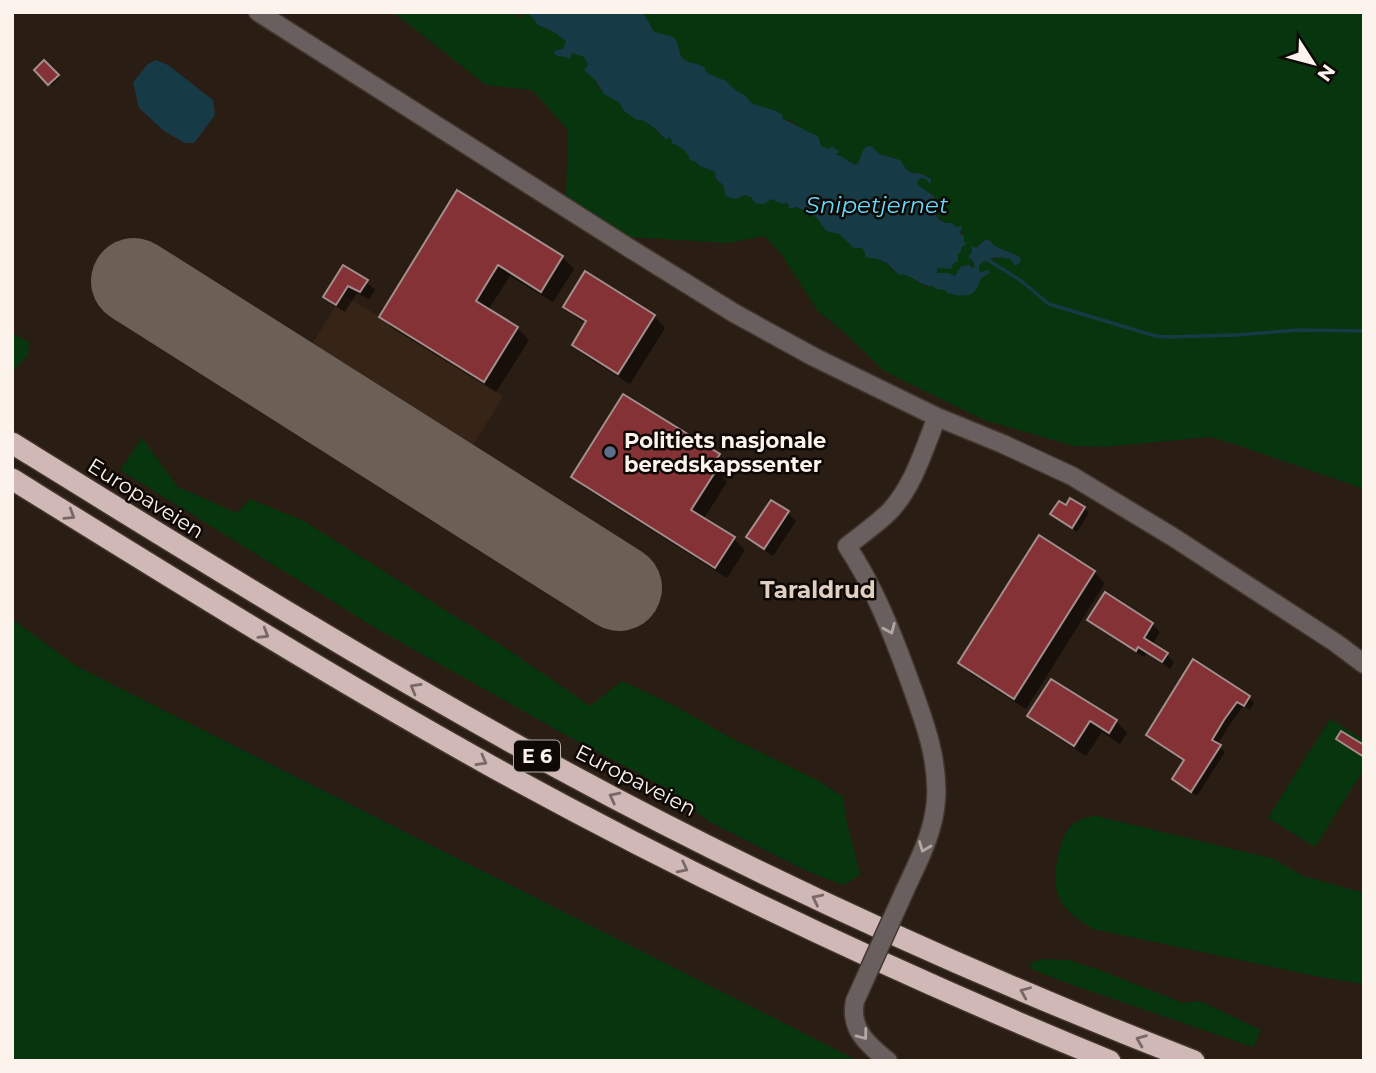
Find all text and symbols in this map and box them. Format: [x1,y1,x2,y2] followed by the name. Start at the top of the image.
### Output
[1278,28,1348,98] north arrow
[1313,60,1340,86] text: N
[806,191,949,219] water label: Snipetjernet
[624,428,826,477] place label: Politiets nasjonale beredskapssenter
[602,444,618,460] marker: Politiets nasjonale beredskapssenter
[83,452,209,544] street label: Europaveien
[63,506,76,519] one-way arrow
[760,576,876,604] district label: Taraldrud
[881,622,895,634] one-way arrow
[256,626,269,639] one-way arrow
[409,683,422,696] one-way arrow
[572,739,700,821] street label: Europaveien
[514,740,560,772] road number: E 6
[474,753,487,766] one-way arrow
[609,792,621,805] one-way arrow
[918,840,932,852] one-way arrow
[676,859,688,873] one-way arrow
[812,893,824,907] one-way arrow
[1020,986,1032,1000] one-way arrow
[854,1027,867,1039] one-way arrow
[1135,1034,1147,1048] one-way arrow

